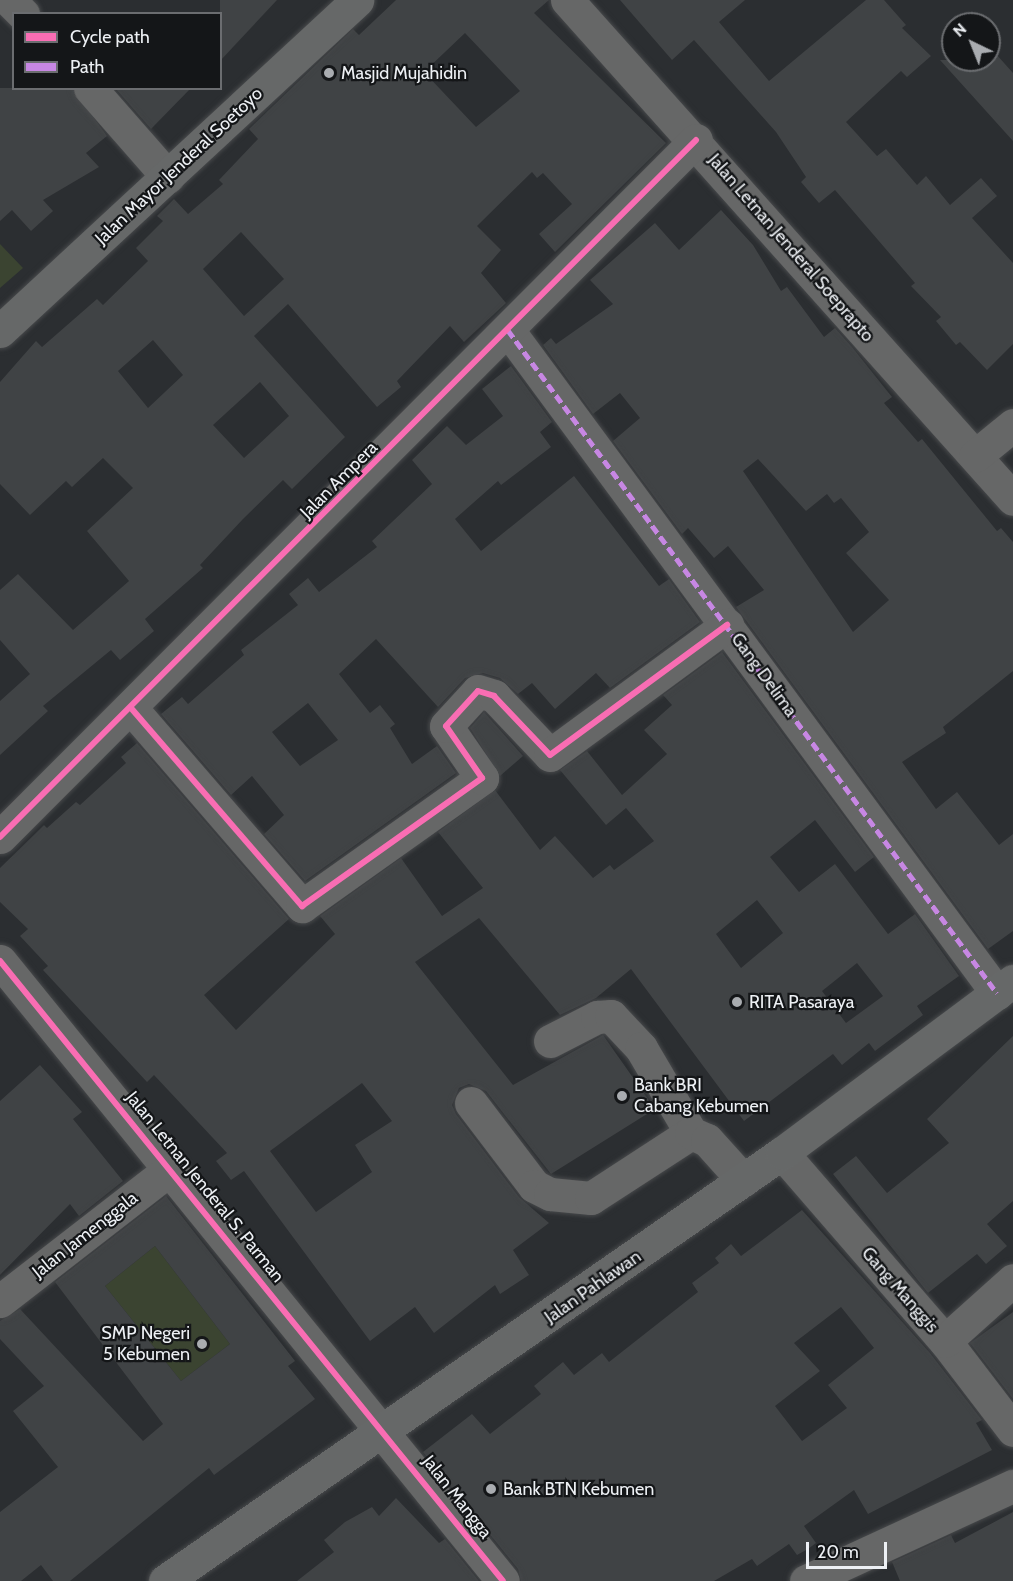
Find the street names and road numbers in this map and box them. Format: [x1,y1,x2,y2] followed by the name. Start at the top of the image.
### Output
[91,83,267,249] street label: Jalan Mayor Jenderal Soetoyo
[703,150,879,346] street label: Jalan Letnan Jenderal Soeprapto
[296,437,382,523] street label: Jalan Ampera
[726,629,802,721] street label: Gang Delima
[121,1087,289,1287] street label: Jalan Letnan Jenderal S. Parman
[28,1187,142,1283] street label: Jalan Jamenggala
[857,1243,943,1337] street label: Gang Manggis
[541,1246,645,1328] street label: Jalan Pahlawan
[418,1451,496,1543] street label: Jalan Mangga

